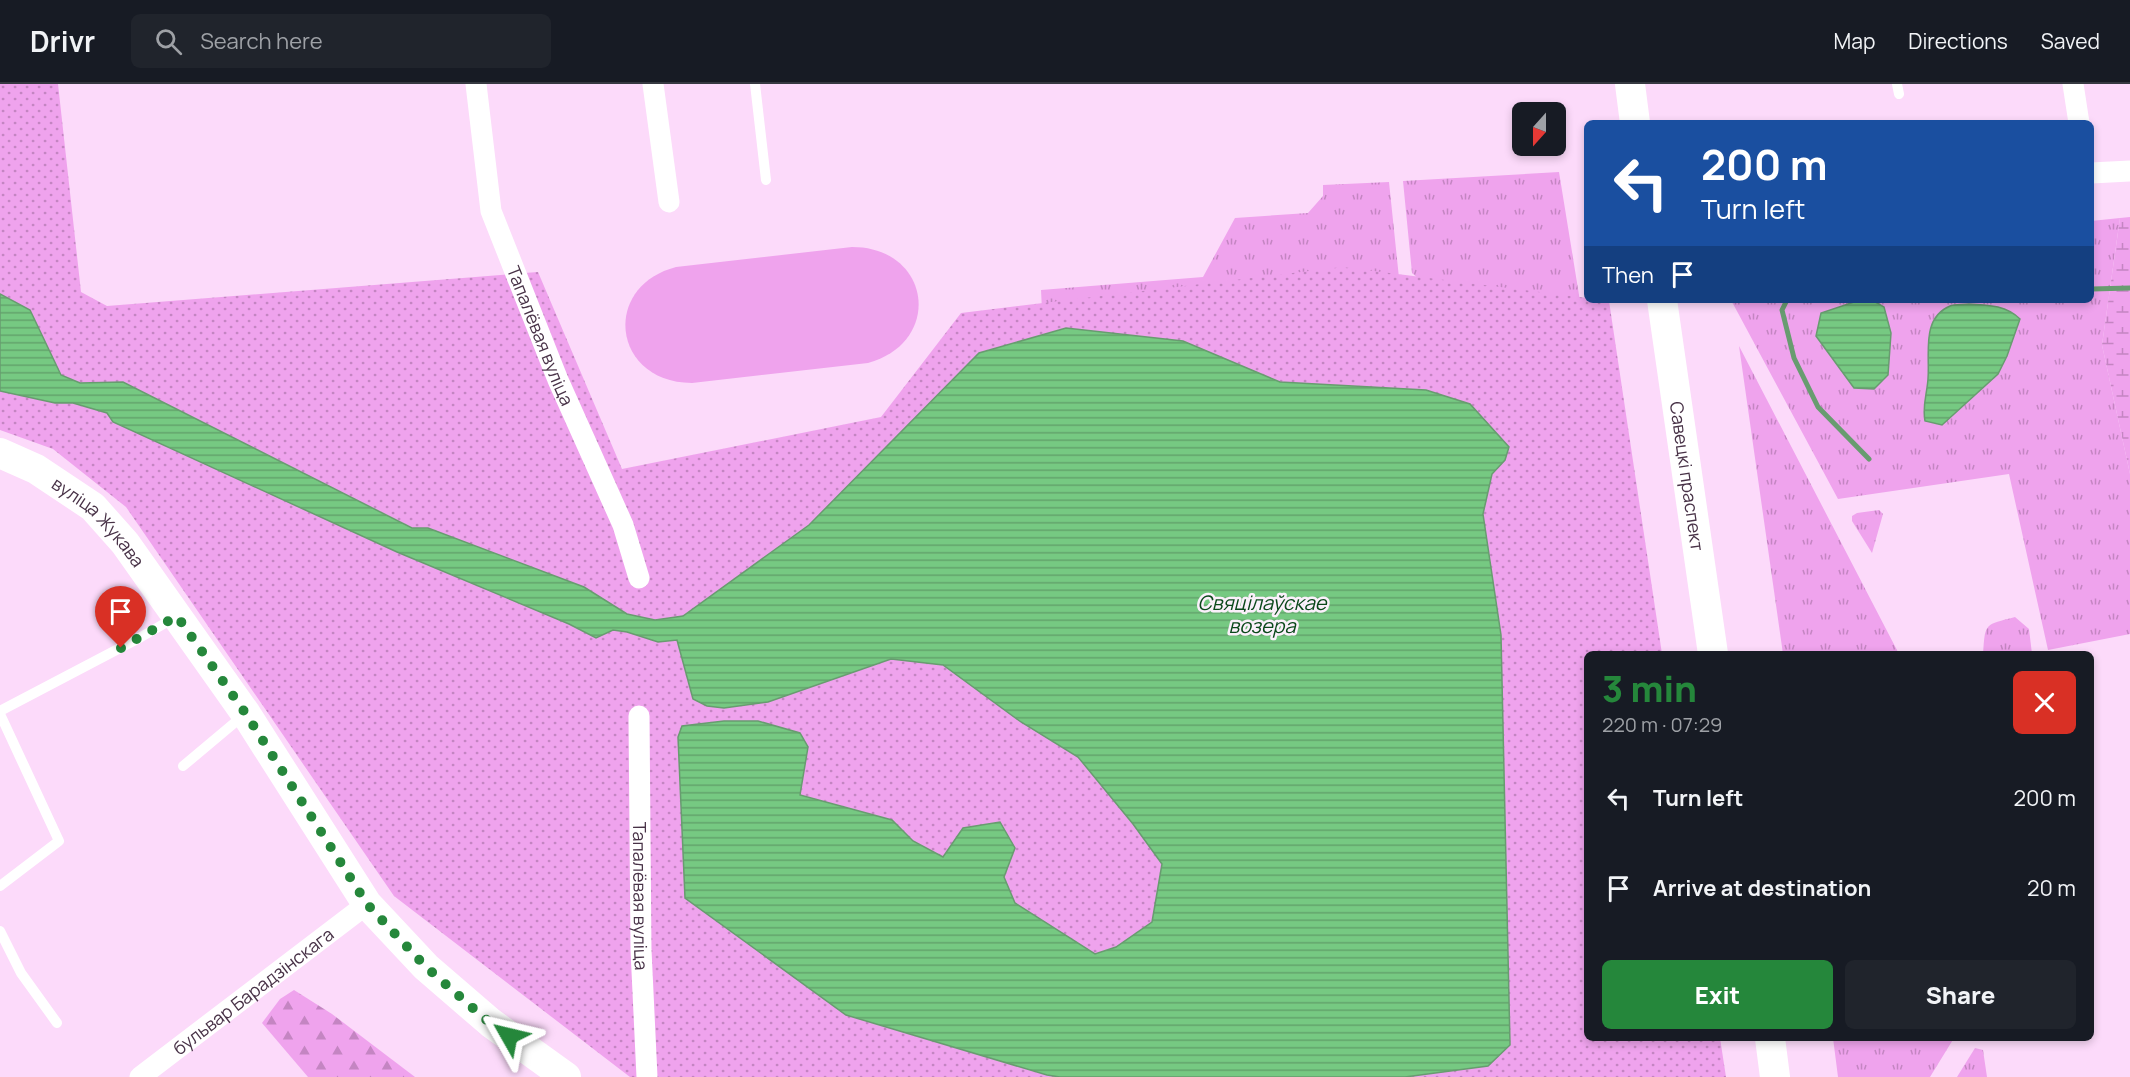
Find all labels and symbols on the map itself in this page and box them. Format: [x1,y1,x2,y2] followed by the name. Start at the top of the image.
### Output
[1512,102,1566,156] north arrow
[502,262,580,409] street label: Тапалёвая вуліца
[1665,400,1710,552] street label: Савецкі праспект
[48,471,150,572] street label: вуліца Жукава
[95,586,146,648] pin
[1197,589,1328,639] water label: Свяцілаўскае возера
[628,822,654,971] street label: Тапалёвая вуліца
[168,922,338,1060] street label: бульвар Барадзінскага
[477,1004,541,1068] position arrow

